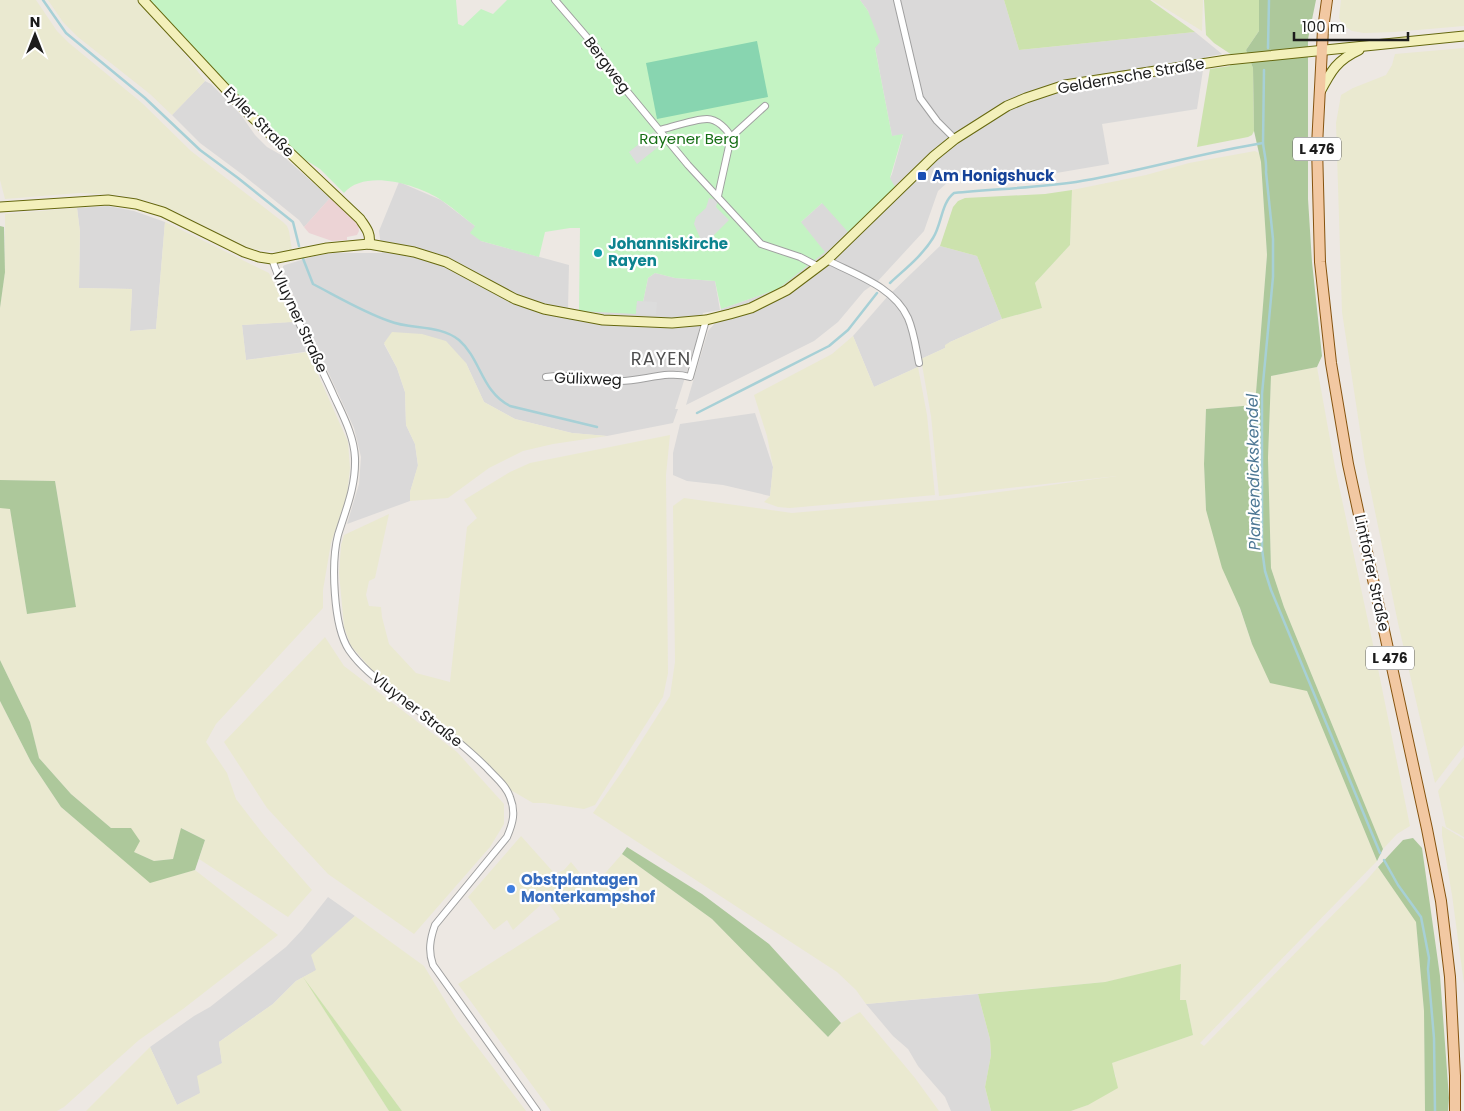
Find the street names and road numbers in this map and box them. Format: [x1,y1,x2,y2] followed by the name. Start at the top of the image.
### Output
[579,32,636,97] street label: Bergweg
[1056,52,1206,99] street label: Geldernsche Straße
[219,82,299,162] street label: Eyller Straße
[1293,138,1341,160] road number: L 476
[268,268,333,376] street label: Vluyner Straße
[554,367,622,390] street label: Gülixweg
[1350,512,1395,633] street label: Lintforter Straße
[1366,646,1414,670] road number: L 476
[368,667,467,752] street label: Vluyner Straße

